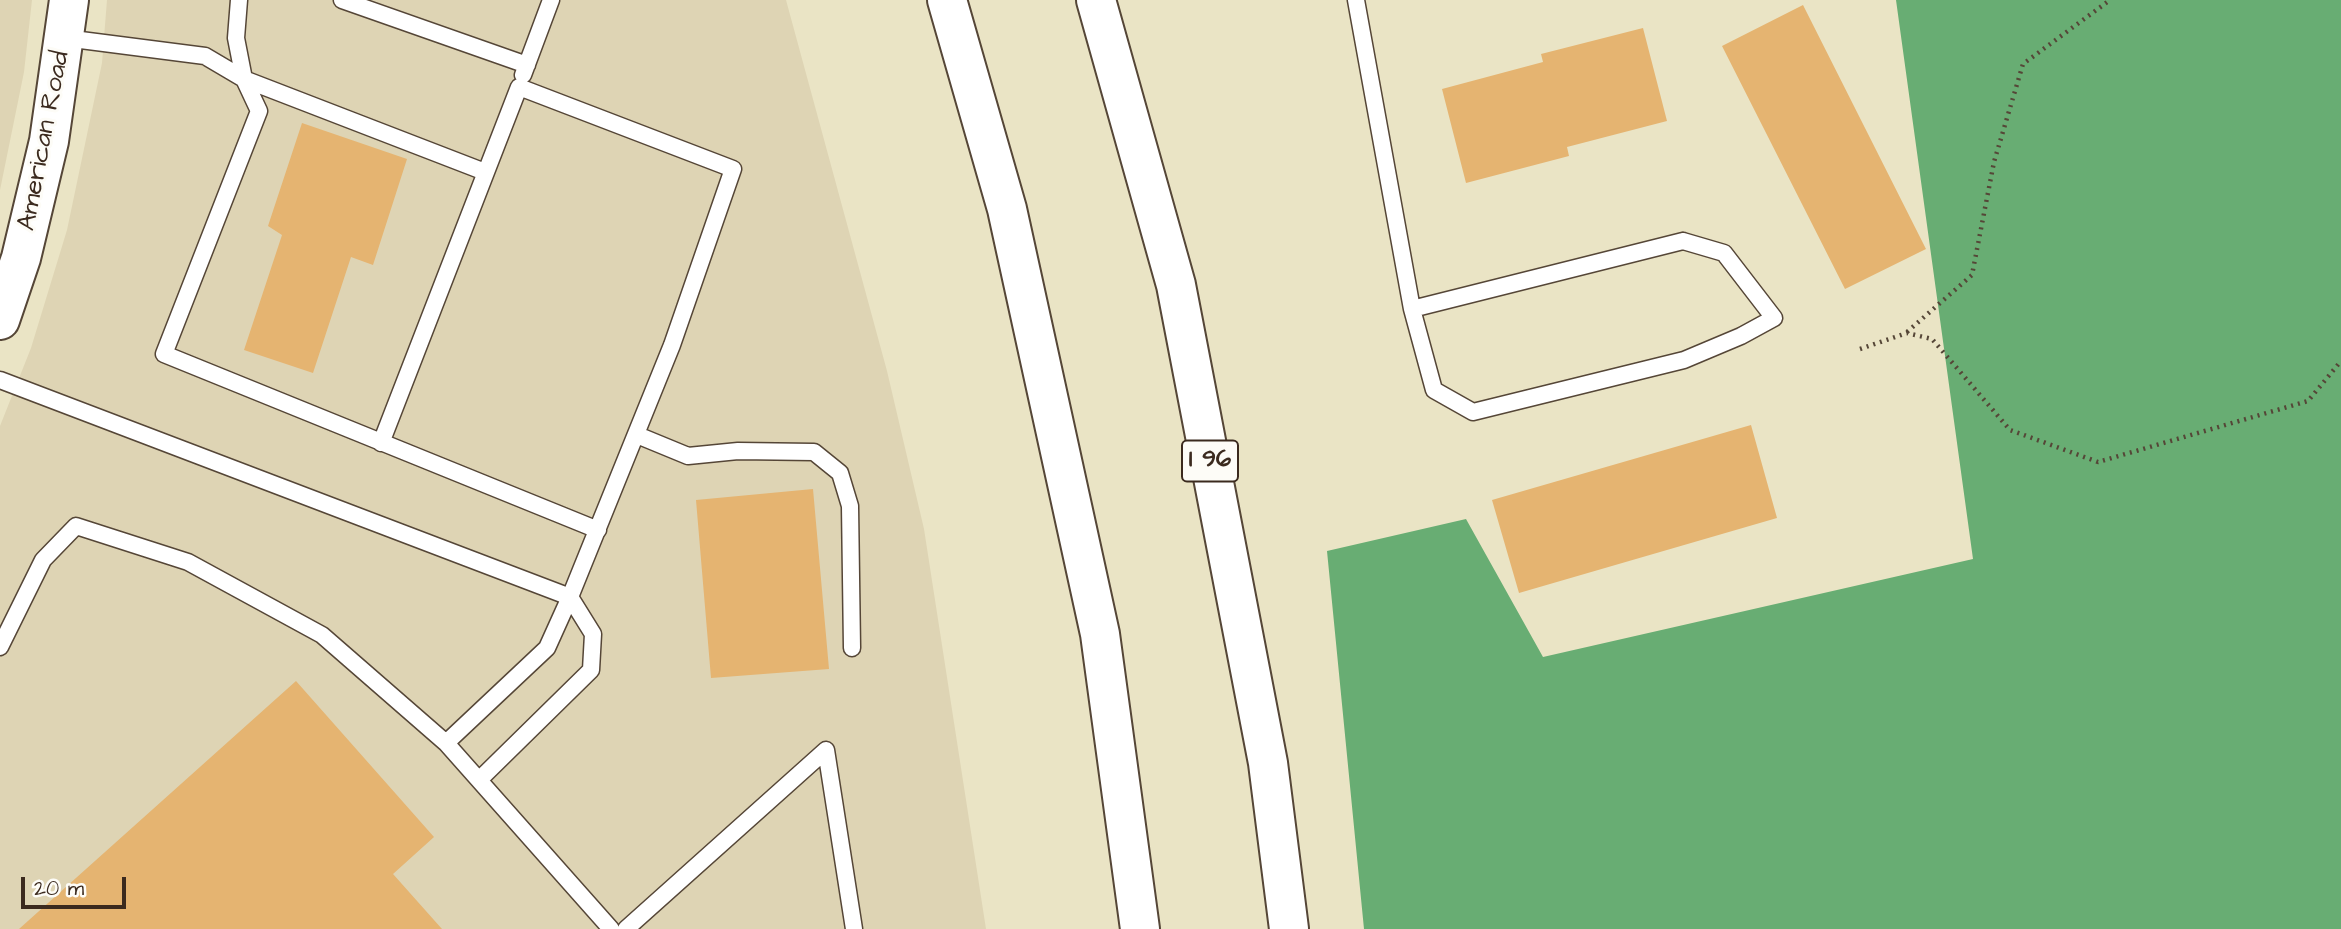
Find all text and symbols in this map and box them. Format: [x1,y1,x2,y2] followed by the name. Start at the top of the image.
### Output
[12,49,78,233] street label: American Road
[1182,440,1238,482] road number: I 96
[24,862,130,906] scale bar
[34,874,84,903] text: 20 m

